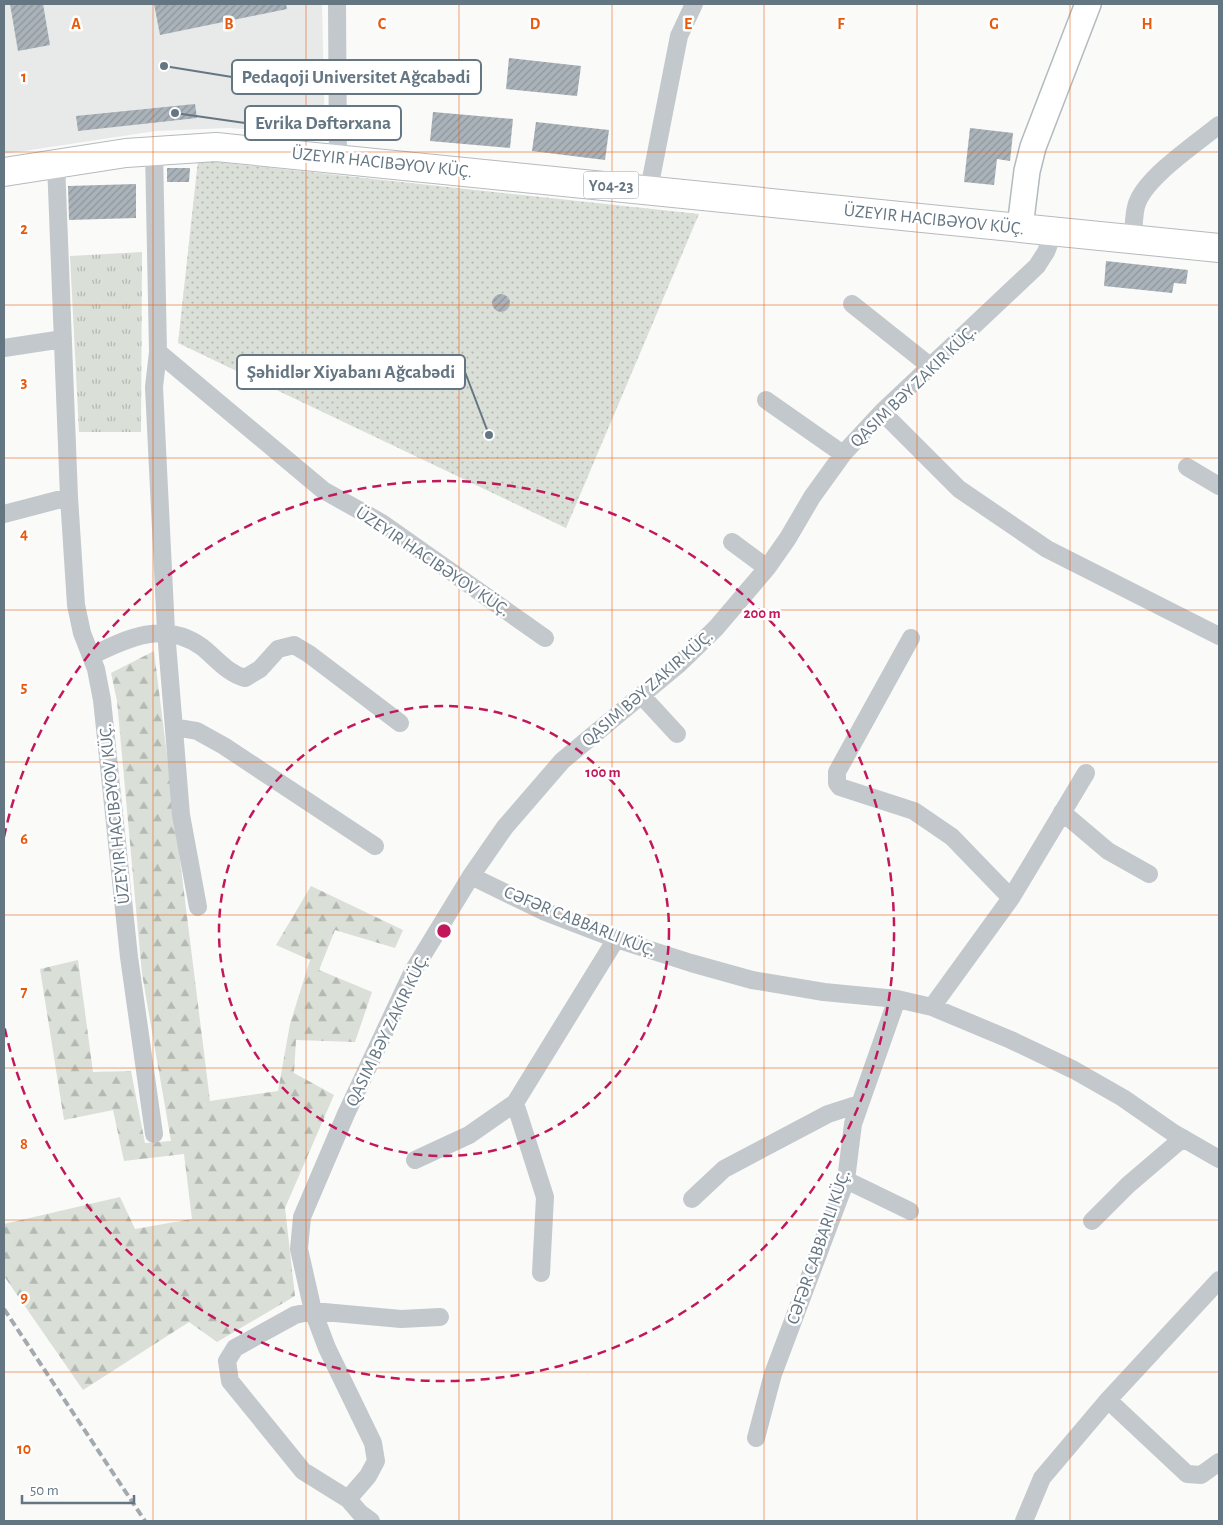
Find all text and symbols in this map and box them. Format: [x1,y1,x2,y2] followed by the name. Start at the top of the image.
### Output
[71,16,81,32] text: A
[224,16,234,32] text: B
[378,16,387,32] text: C
[530,16,541,32] text: D
[684,16,692,32] text: E
[837,16,845,32] text: F
[989,16,999,32] text: G
[1141,16,1153,32] text: H
[232,60,481,94] callout: Pedaqoji Universitet Ağcabədi
[242,68,470,87] text: Pedaqoji Universitet Ağcabədi
[21,69,27,85] text: 1
[245,106,401,140] callout: Evrika Dəftərxana
[255,114,391,133] text: Evrika Dəftərxana
[291,143,473,181] street label: ÜZEYIR HACIBƏYOV KÜÇ.
[584,172,638,198] road number: Y04-23
[843,200,1025,238] street label: ÜZEYIR HACIBƏYOV KÜÇ.
[20,221,28,237] text: 2
[846,321,980,451] street label: QASIM BƏY ZAKIR KÜÇ.
[237,355,465,389] callout: Şəhidlər Xiyabanı Ağcabədi
[247,363,455,382] text: Şəhidlər Xiyabanı Ağcabədi
[21,374,28,390] text: 3
[352,502,514,620] street label: ÜZEYIR HACIBƏYOV KÜÇ.
[20,526,28,542] text: 4
[743,606,781,621] text: 200 m
[577,626,717,750] street label: QASIM BƏY ZAKIR KÜÇ.
[21,679,28,695] text: 5
[95,723,133,905] street label: ÜZEYIR HACIBƏYOV KÜÇ.
[585,765,621,780] text: 100 m
[20,831,28,847] text: 6
[501,881,659,961] street label: CƏFƏR CABBARLI KÜÇ.
[435,922,453,940] centre of rings
[341,951,433,1109] street label: QASIM BƏY ZAKIR KÜÇ.
[21,984,28,1000] text: 7
[20,1136,28,1152] text: 8
[782,1167,854,1327] street label: CƏFƏR CABBARLI KÜÇ.
[20,1289,28,1305] text: 9
[17,1441,31,1457] text: 10
[22,1472,135,1504] scale bar
[30,1483,59,1498] text: 50 m

